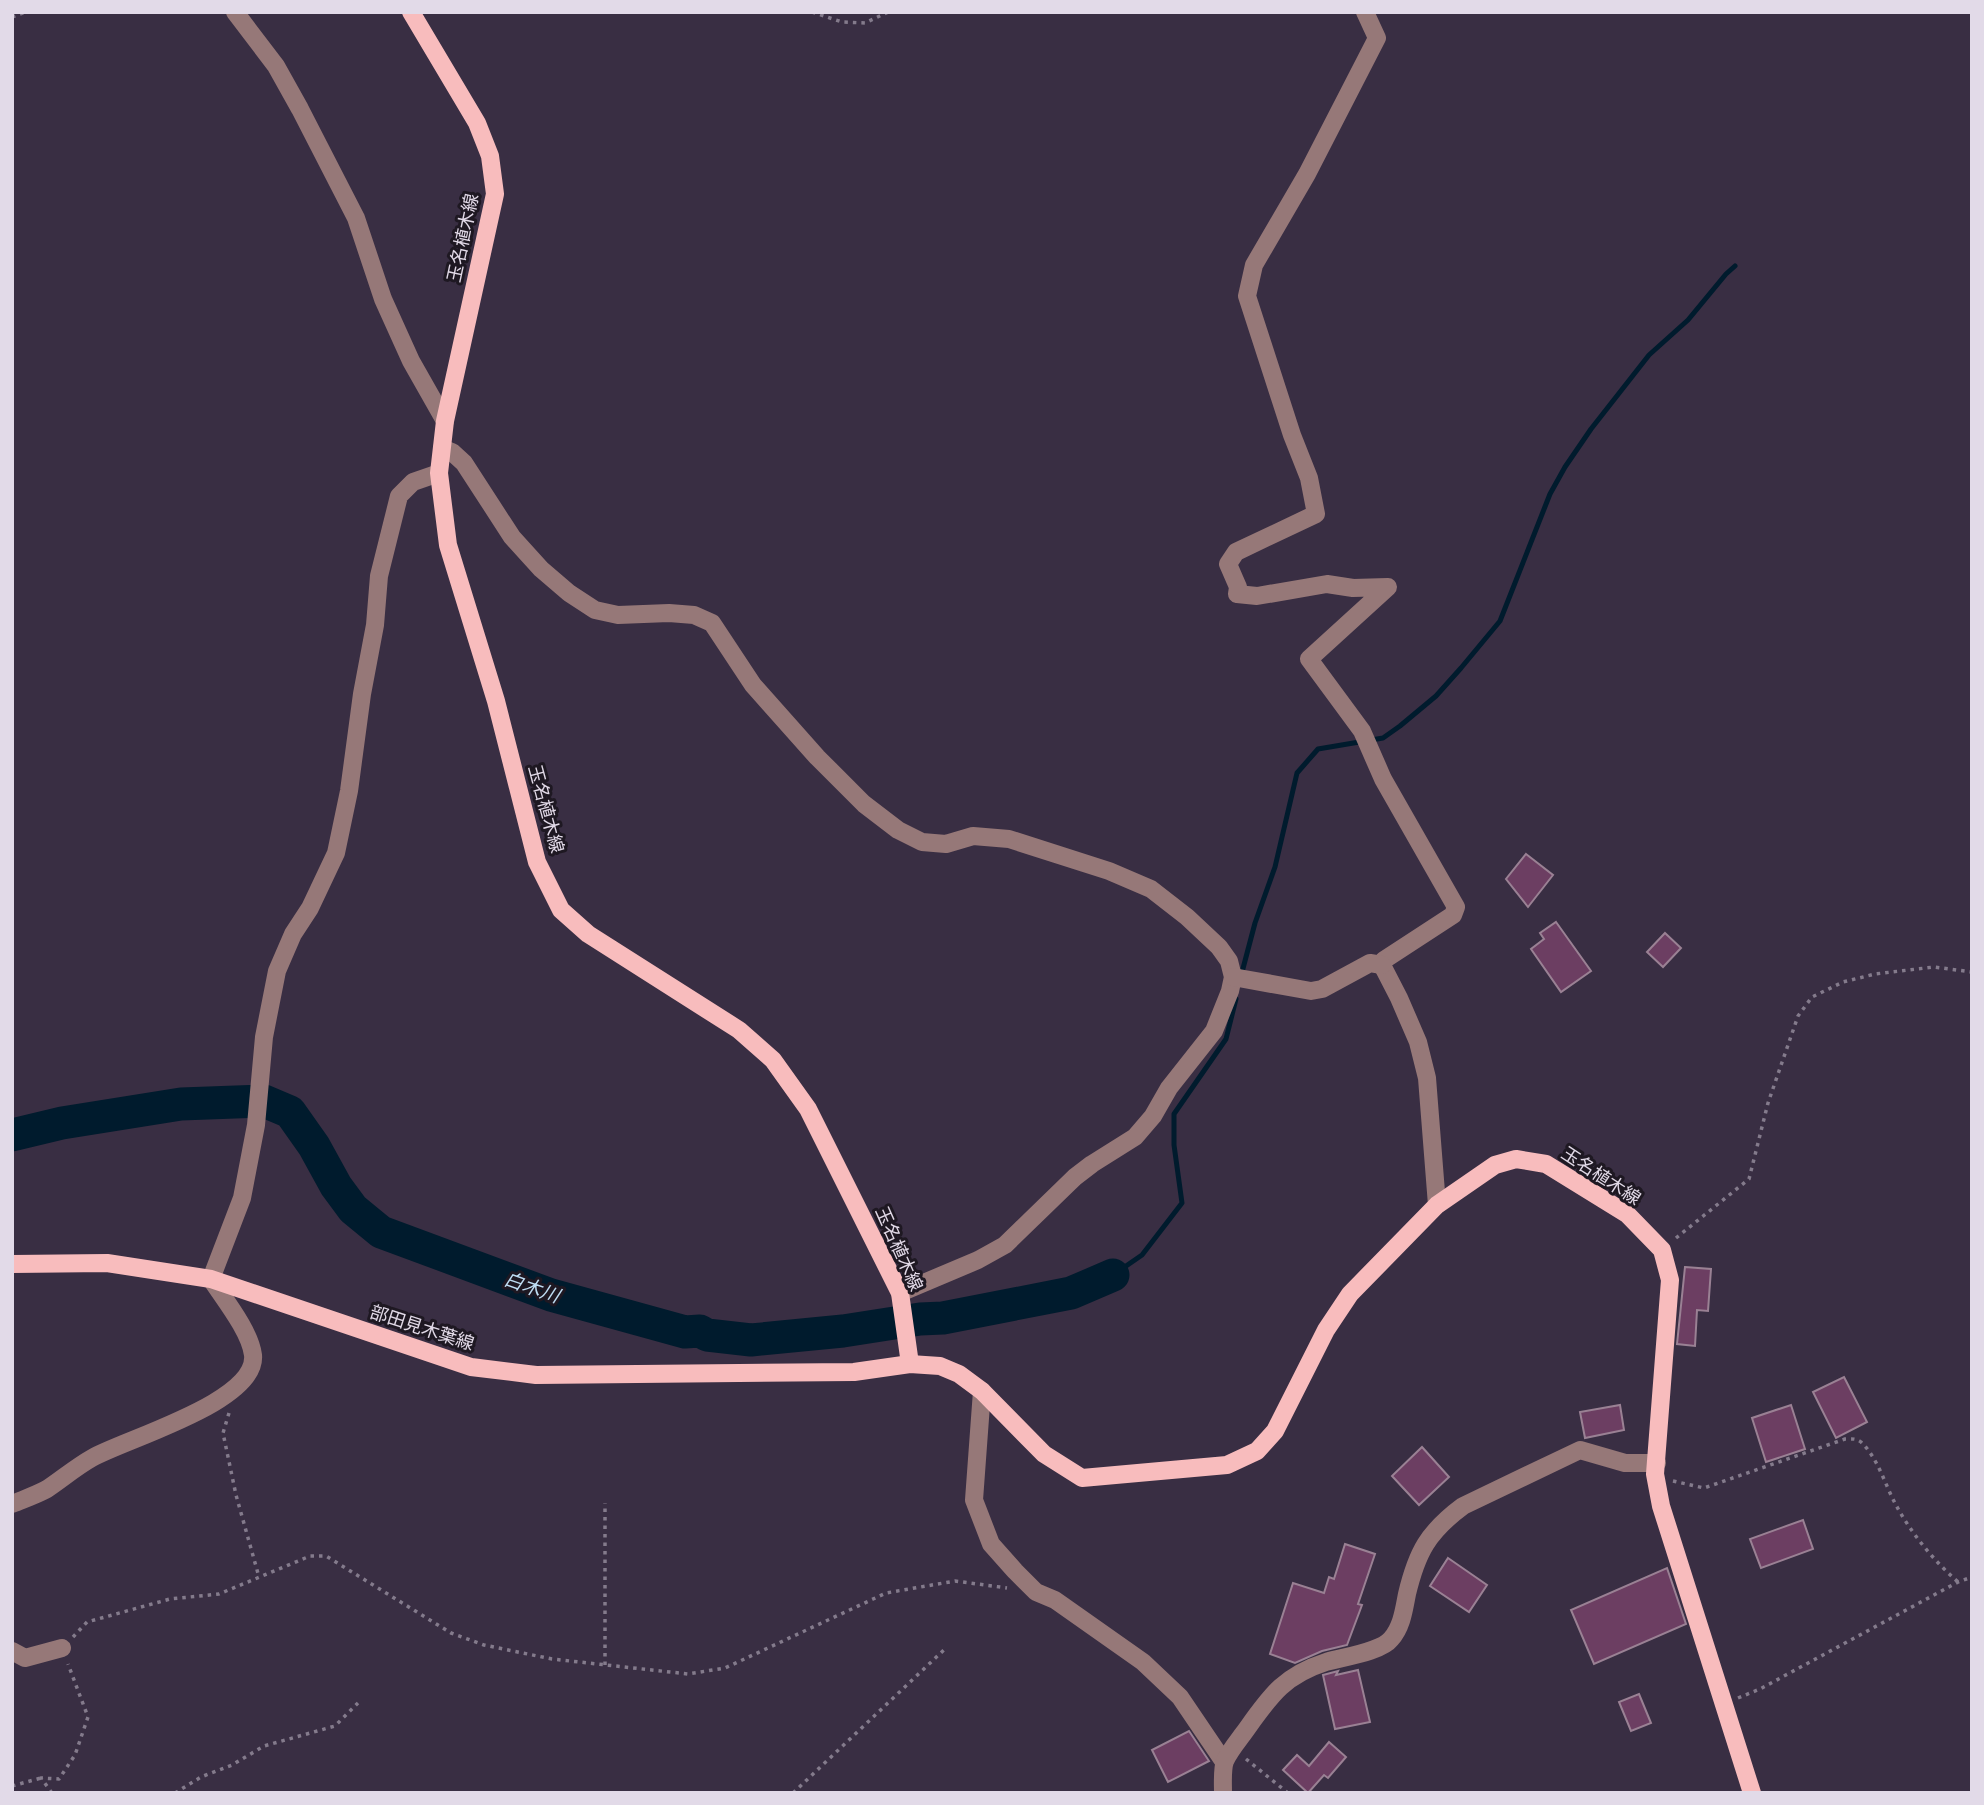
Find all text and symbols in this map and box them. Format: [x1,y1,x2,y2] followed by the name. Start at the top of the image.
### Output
[440,191,485,285] street label: 玉名植木線
[522,762,571,856] street label: 玉名植木線
[1556,1140,1646,1211] street label: 玉名植木線
[869,1202,930,1295] street label: 玉名植木線
[500,1264,566,1310] water label: 白木川
[367,1298,478,1357] street label: 部田見木葉線

